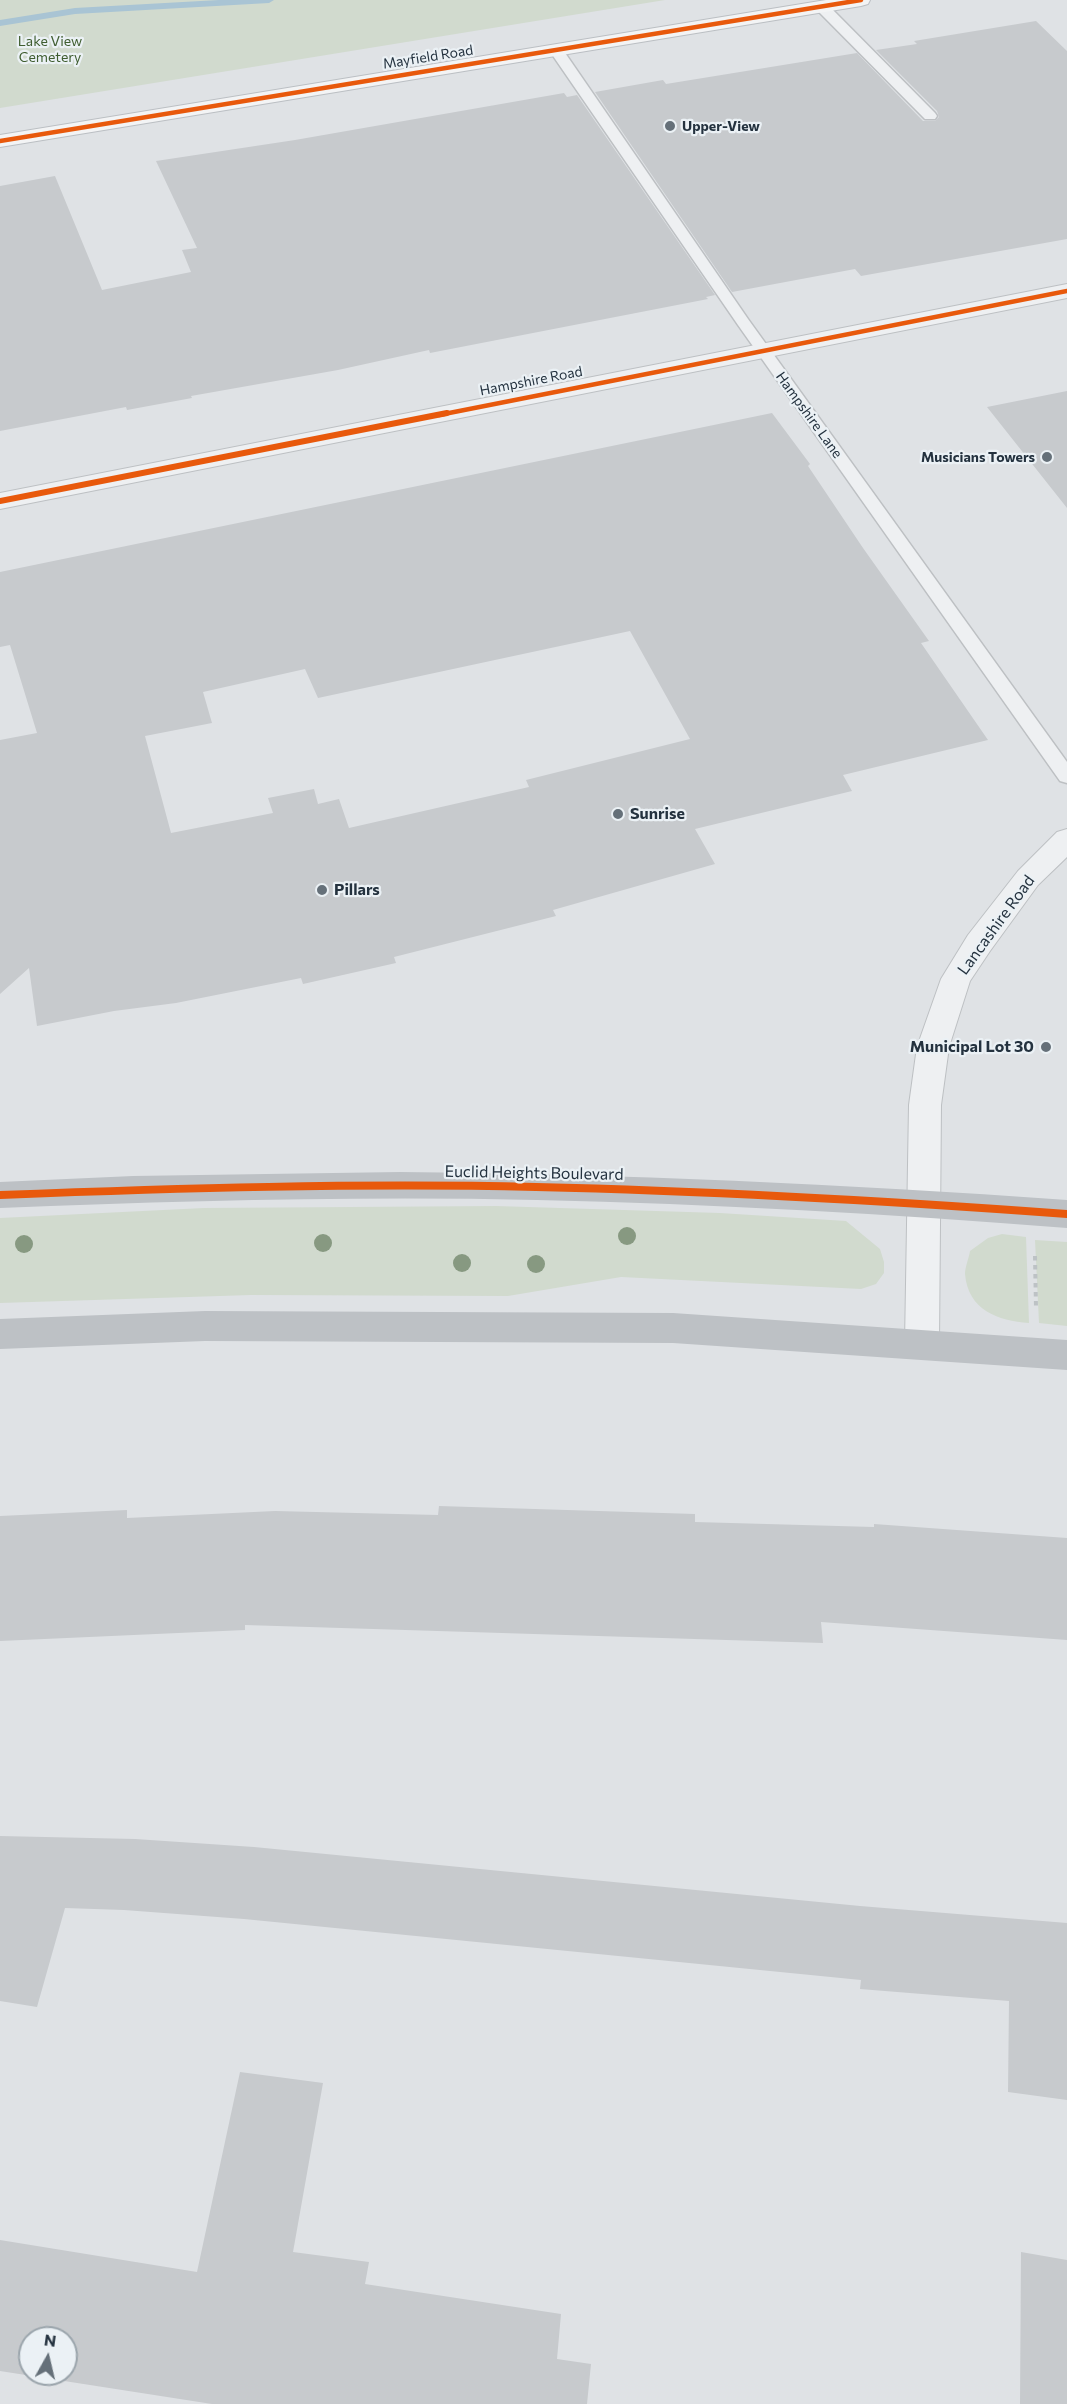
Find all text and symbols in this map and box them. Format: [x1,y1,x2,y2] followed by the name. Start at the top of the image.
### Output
[18,33,82,66] park label: Lake View Cemetery
[382,42,474,72] street label: Mayfield Road
[682,118,760,134] place label: Upper-View
[663,119,677,133] marker: Upper-View
[478,363,584,399] street label: Hampshire Road
[772,369,846,461] street label: Hampshire Lane
[921,449,1035,465] place label: Musicians Towers
[1040,450,1054,464] marker: Musicians Towers
[630,804,685,824] place label: Sunrise
[611,807,625,821] marker: Sunrise
[953,871,1039,979] street label: Lancashire Road
[334,880,380,900] place label: Pillars
[315,883,329,897] marker: Pillars
[910,1037,1034,1057] place label: Municipal Lot 30
[1039,1040,1053,1054] marker: Municipal Lot 30
[444,1162,624,1184] street label: Euclid Heights Boulevard
[18,2326,78,2386] north arrow
[43,2329,58,2350] text: N

